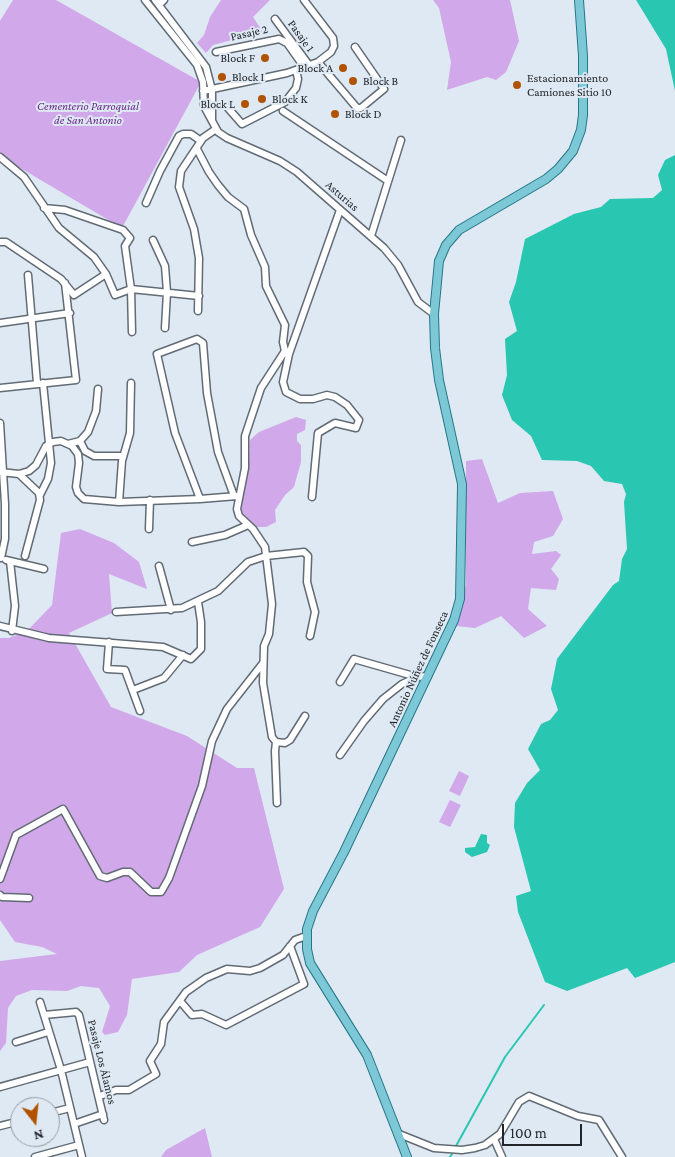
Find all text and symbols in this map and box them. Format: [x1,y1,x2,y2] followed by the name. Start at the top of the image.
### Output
[285,17,317,55] street label: Pasaje 1
[229,22,269,44] street label: Pasaje 2
[220,51,255,65] place label: Block F
[259,52,271,64] marker: Block F
[298,61,333,75] place label: Block A
[337,62,349,74] marker: Block A
[232,70,264,84] place label: Block I
[216,71,228,83] marker: Block I
[527,71,612,99] place label: Estacionamiento Camiones Sitio 10
[363,74,398,88] place label: Block B
[347,75,359,87] marker: Block B
[511,79,523,91] marker: Estacionamiento Camiones Sitio 10
[272,92,307,106] place label: Block K
[256,93,268,105] marker: Block K
[200,97,235,111] place label: Block L
[239,98,251,110] marker: Block L
[37,99,139,127] park label: Cementerio Parroquial de San Antonio
[345,107,382,121] place label: Block D
[329,108,341,120] marker: Block D
[322,178,362,214] street label: Asturias
[385,609,451,729] street label: Antonio Núñez de Fonseca
[85,1018,119,1106] street label: Pasaje Los Álamos
[10,1097,60,1147] north arrow
[505,1114,585,1146] scale bar
[510,1125,547,1141] text: 100 m
[32,1126,46,1144] text: N

